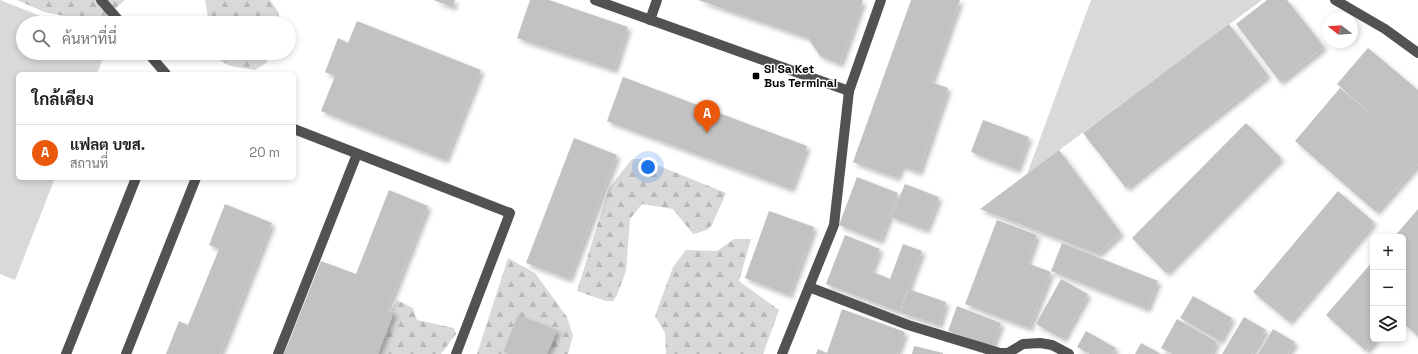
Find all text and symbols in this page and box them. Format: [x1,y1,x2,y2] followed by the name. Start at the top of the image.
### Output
[1322,12,1358,48] north arrow
[16,16,296,60] search box
[30,27,52,49] icon: search
[62,29,117,48] text: ค้นหาที่นี่
[764,61,837,91] place label: Si Sa Ket Bus Terminal
[751,71,761,81] marker: Si Sa Ket Bus Terminal
[32,88,94,110] text: ใกล้เคียง
[694,100,720,133] pin: A
[70,135,145,154] text: แฟลต บขส.
[41,144,49,161] text: A
[249,144,280,161] text: 20 m
[70,155,108,172] text: สถานที่
[638,157,658,177] your location
[1370,234,1406,342] map controls
[1370,234,1406,270] button: +
[1370,270,1406,306] button: −
[1370,306,1406,342] button: layers

